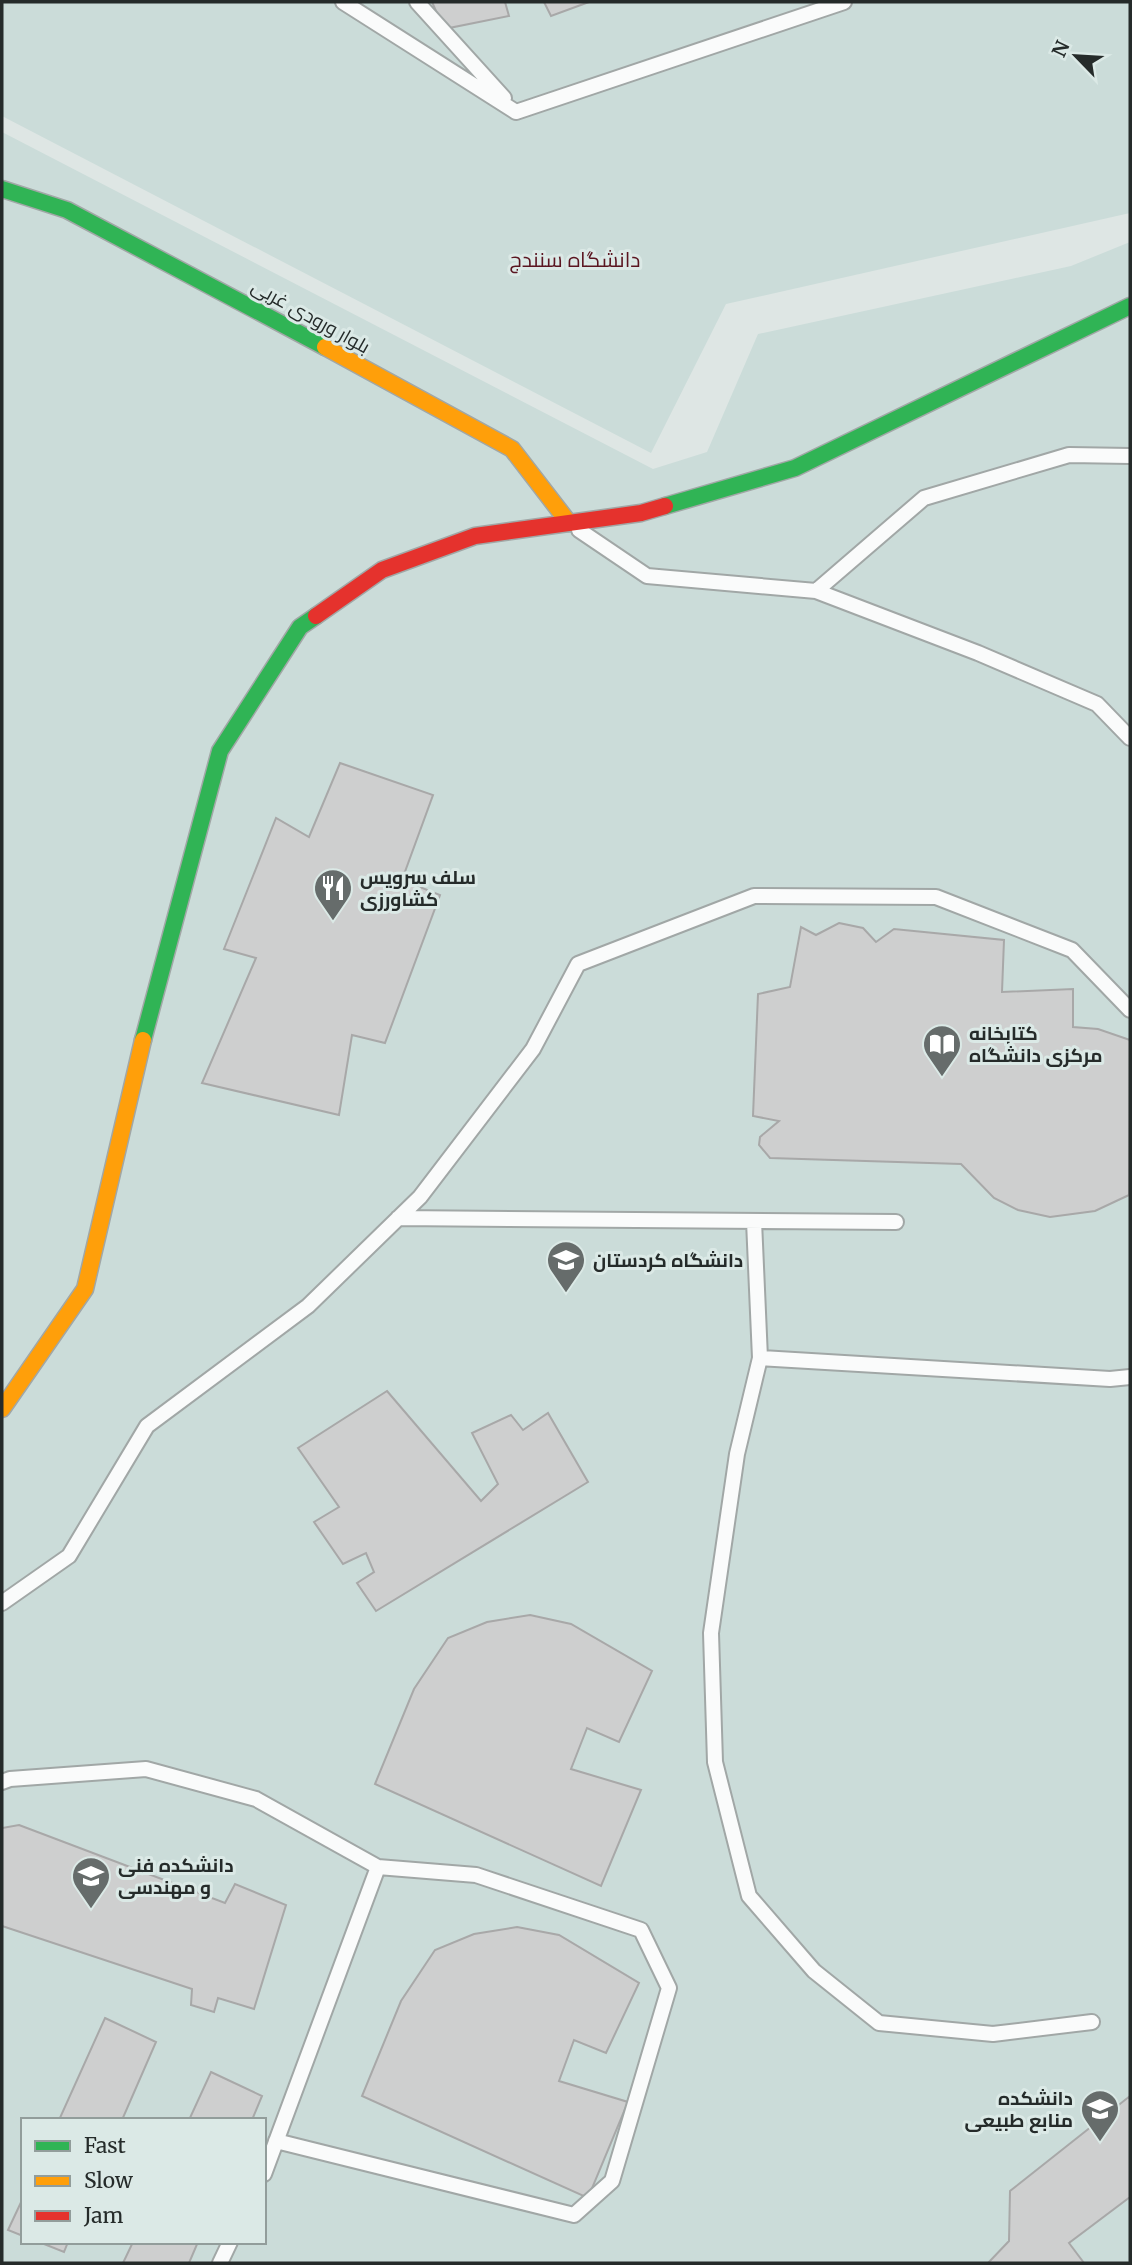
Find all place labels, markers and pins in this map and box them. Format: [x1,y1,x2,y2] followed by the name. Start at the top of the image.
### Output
[360,865,476,912] place label: سلف سرویس کشاورزی
[312,867,354,922] restaurant icon: سلف سرویس کشاورزی
[969,1021,1102,1067] place label: کتابخانه مرکزی دانشگاه
[921,1023,963,1078] library icon: کتابخانه مرکزی دانشگاه
[545,1239,587,1294] school or university icon: دانشگاه کردستان
[593,1248,743,1272] place label: دانشگاه کردستان
[118,1853,234,1899] place label: دانشکده فنی و مهندسی
[70,1855,112,1910] school or university icon: دانشکده فنی و مهندسی
[965,2086,1073,2134] place label: دانشکده منابع طبیعی
[1079,2088,1121,2143] school or university icon: دانشکده منابع طبیعی

